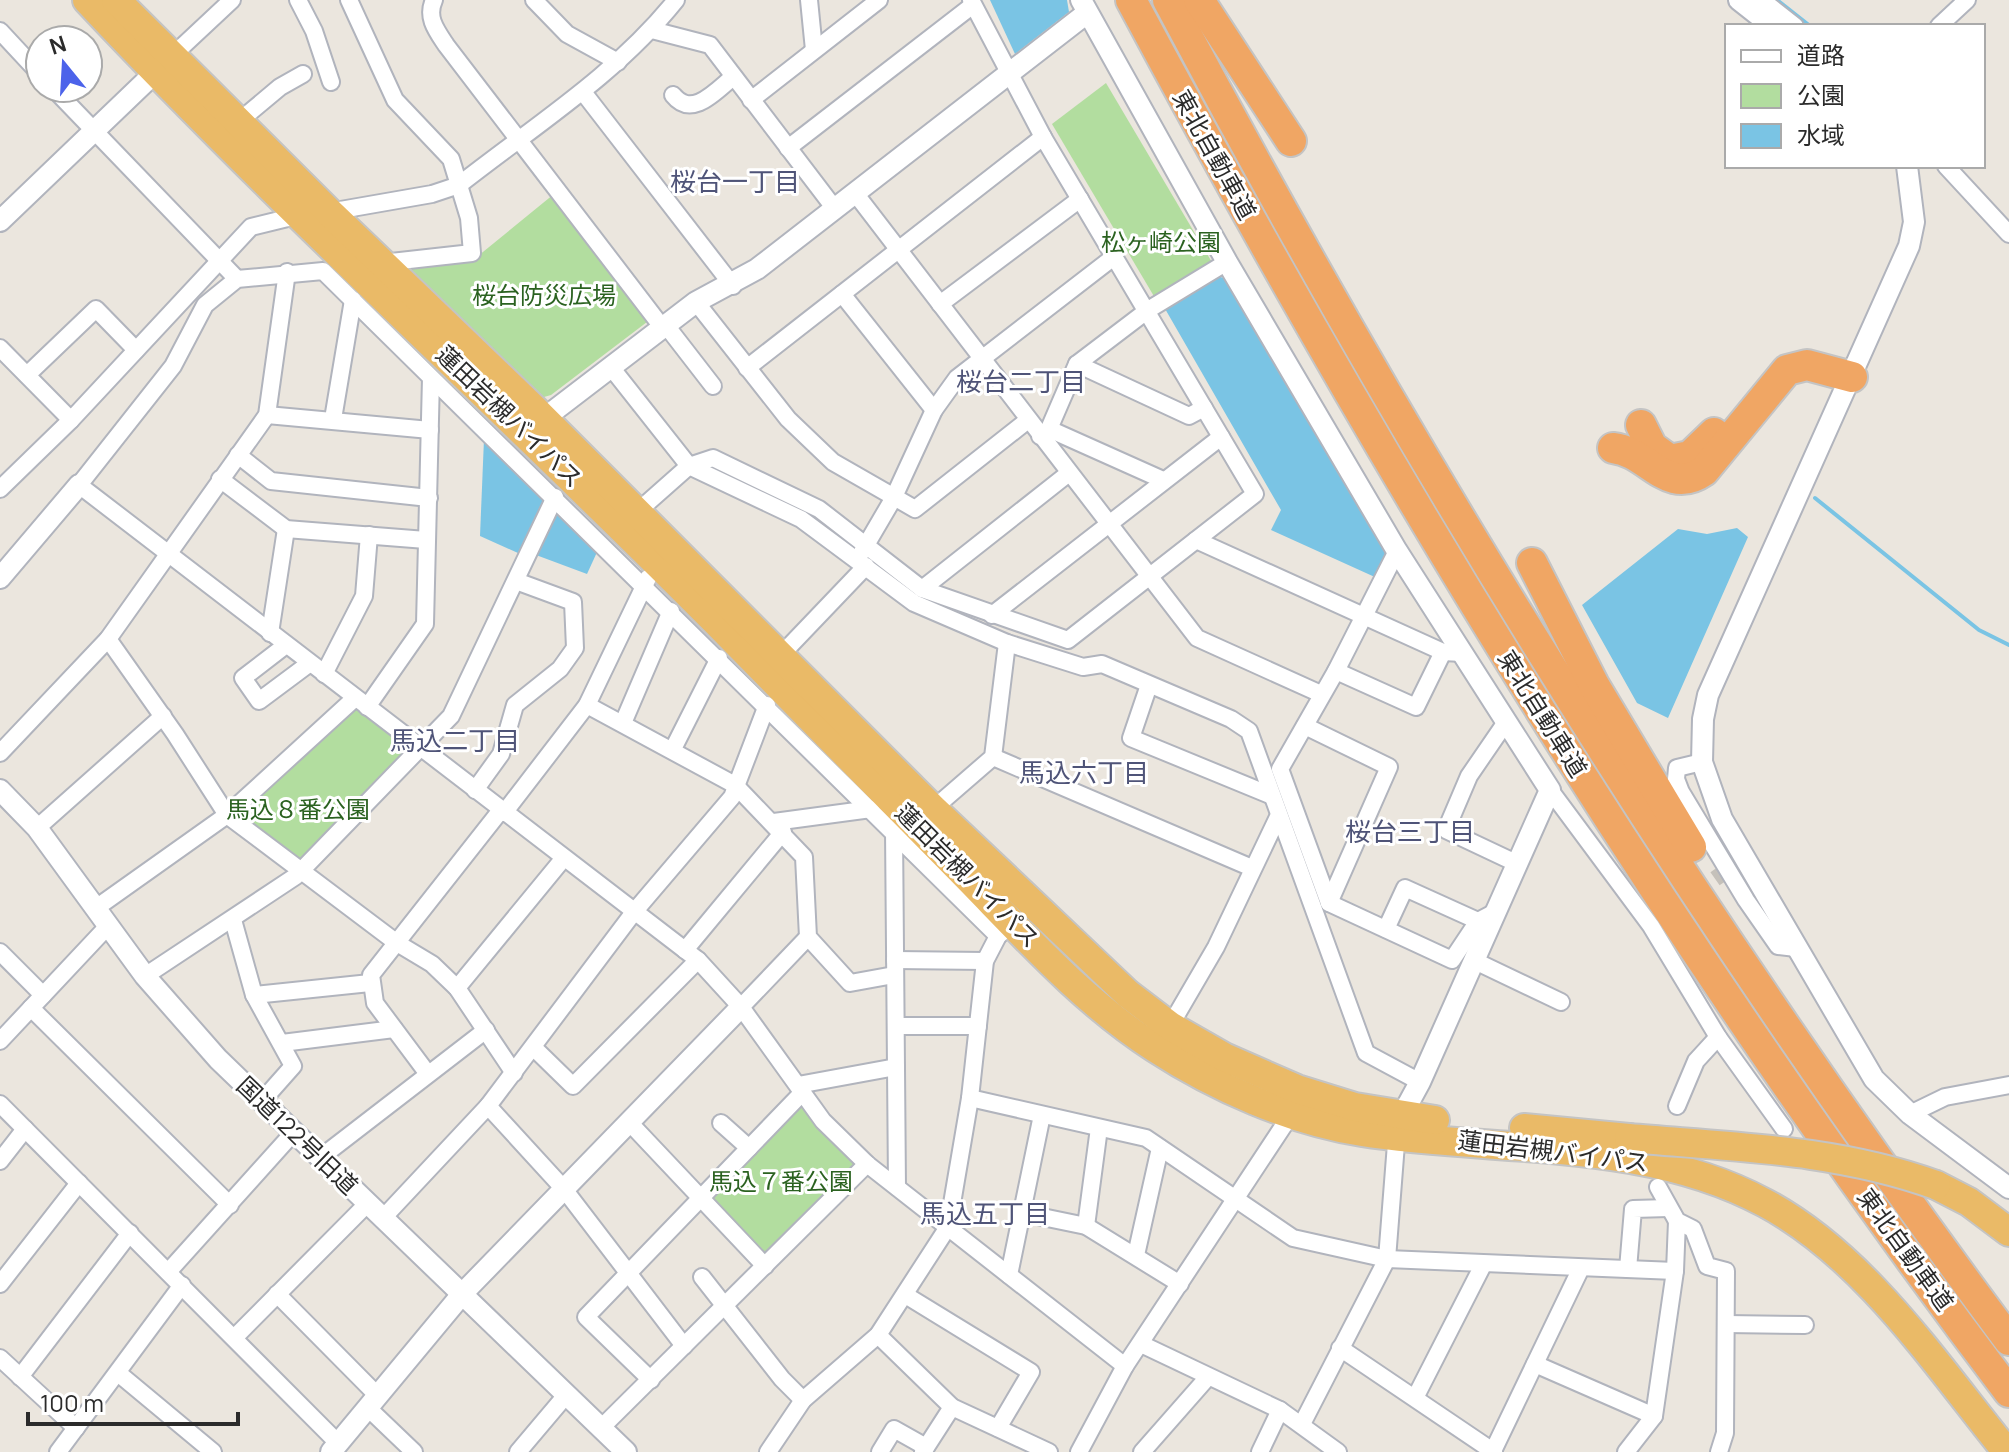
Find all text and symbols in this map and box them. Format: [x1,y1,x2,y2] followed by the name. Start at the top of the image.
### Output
[24,24,104,104] north arrow
[1725,24,1985,168] legend
[46,28,70,62] text: N
[1797,38,1845,71] text: 道路
[1797,78,1845,111] text: 公園
[1166,83,1265,225] street label: 東北自動車道
[1797,118,1845,151] text: 水域
[670,163,800,199] district label: 桜台一丁目
[1101,225,1221,258] park label: 松ヶ崎公園
[472,278,616,311] park label: 桜台防災広場
[430,338,590,494] street label: 蓮田岩槻バイパス
[956,363,1086,399] district label: 桜台二丁目
[1491,643,1595,783] street label: 東北自動車道
[390,722,520,758] district label: 馬込二丁目
[1019,754,1149,790] district label: 馬込六丁目
[226,792,370,825] park label: 馬込８番公園
[889,796,1047,954] street label: 蓮田岩槻バイパス
[1345,813,1475,849] district label: 桜台三丁目
[230,1069,366,1201] street label: 国道122号旧道
[1456,1122,1650,1179] street label: 蓮田岩槻バイパス
[709,1164,853,1197] park label: 馬込７番公園
[1851,1181,1962,1317] street label: 東北自動車道
[920,1195,1050,1231] district label: 馬込五丁目
[28,1376,238,1426] scale bar
[40,1386,104,1419] text: 100 m

